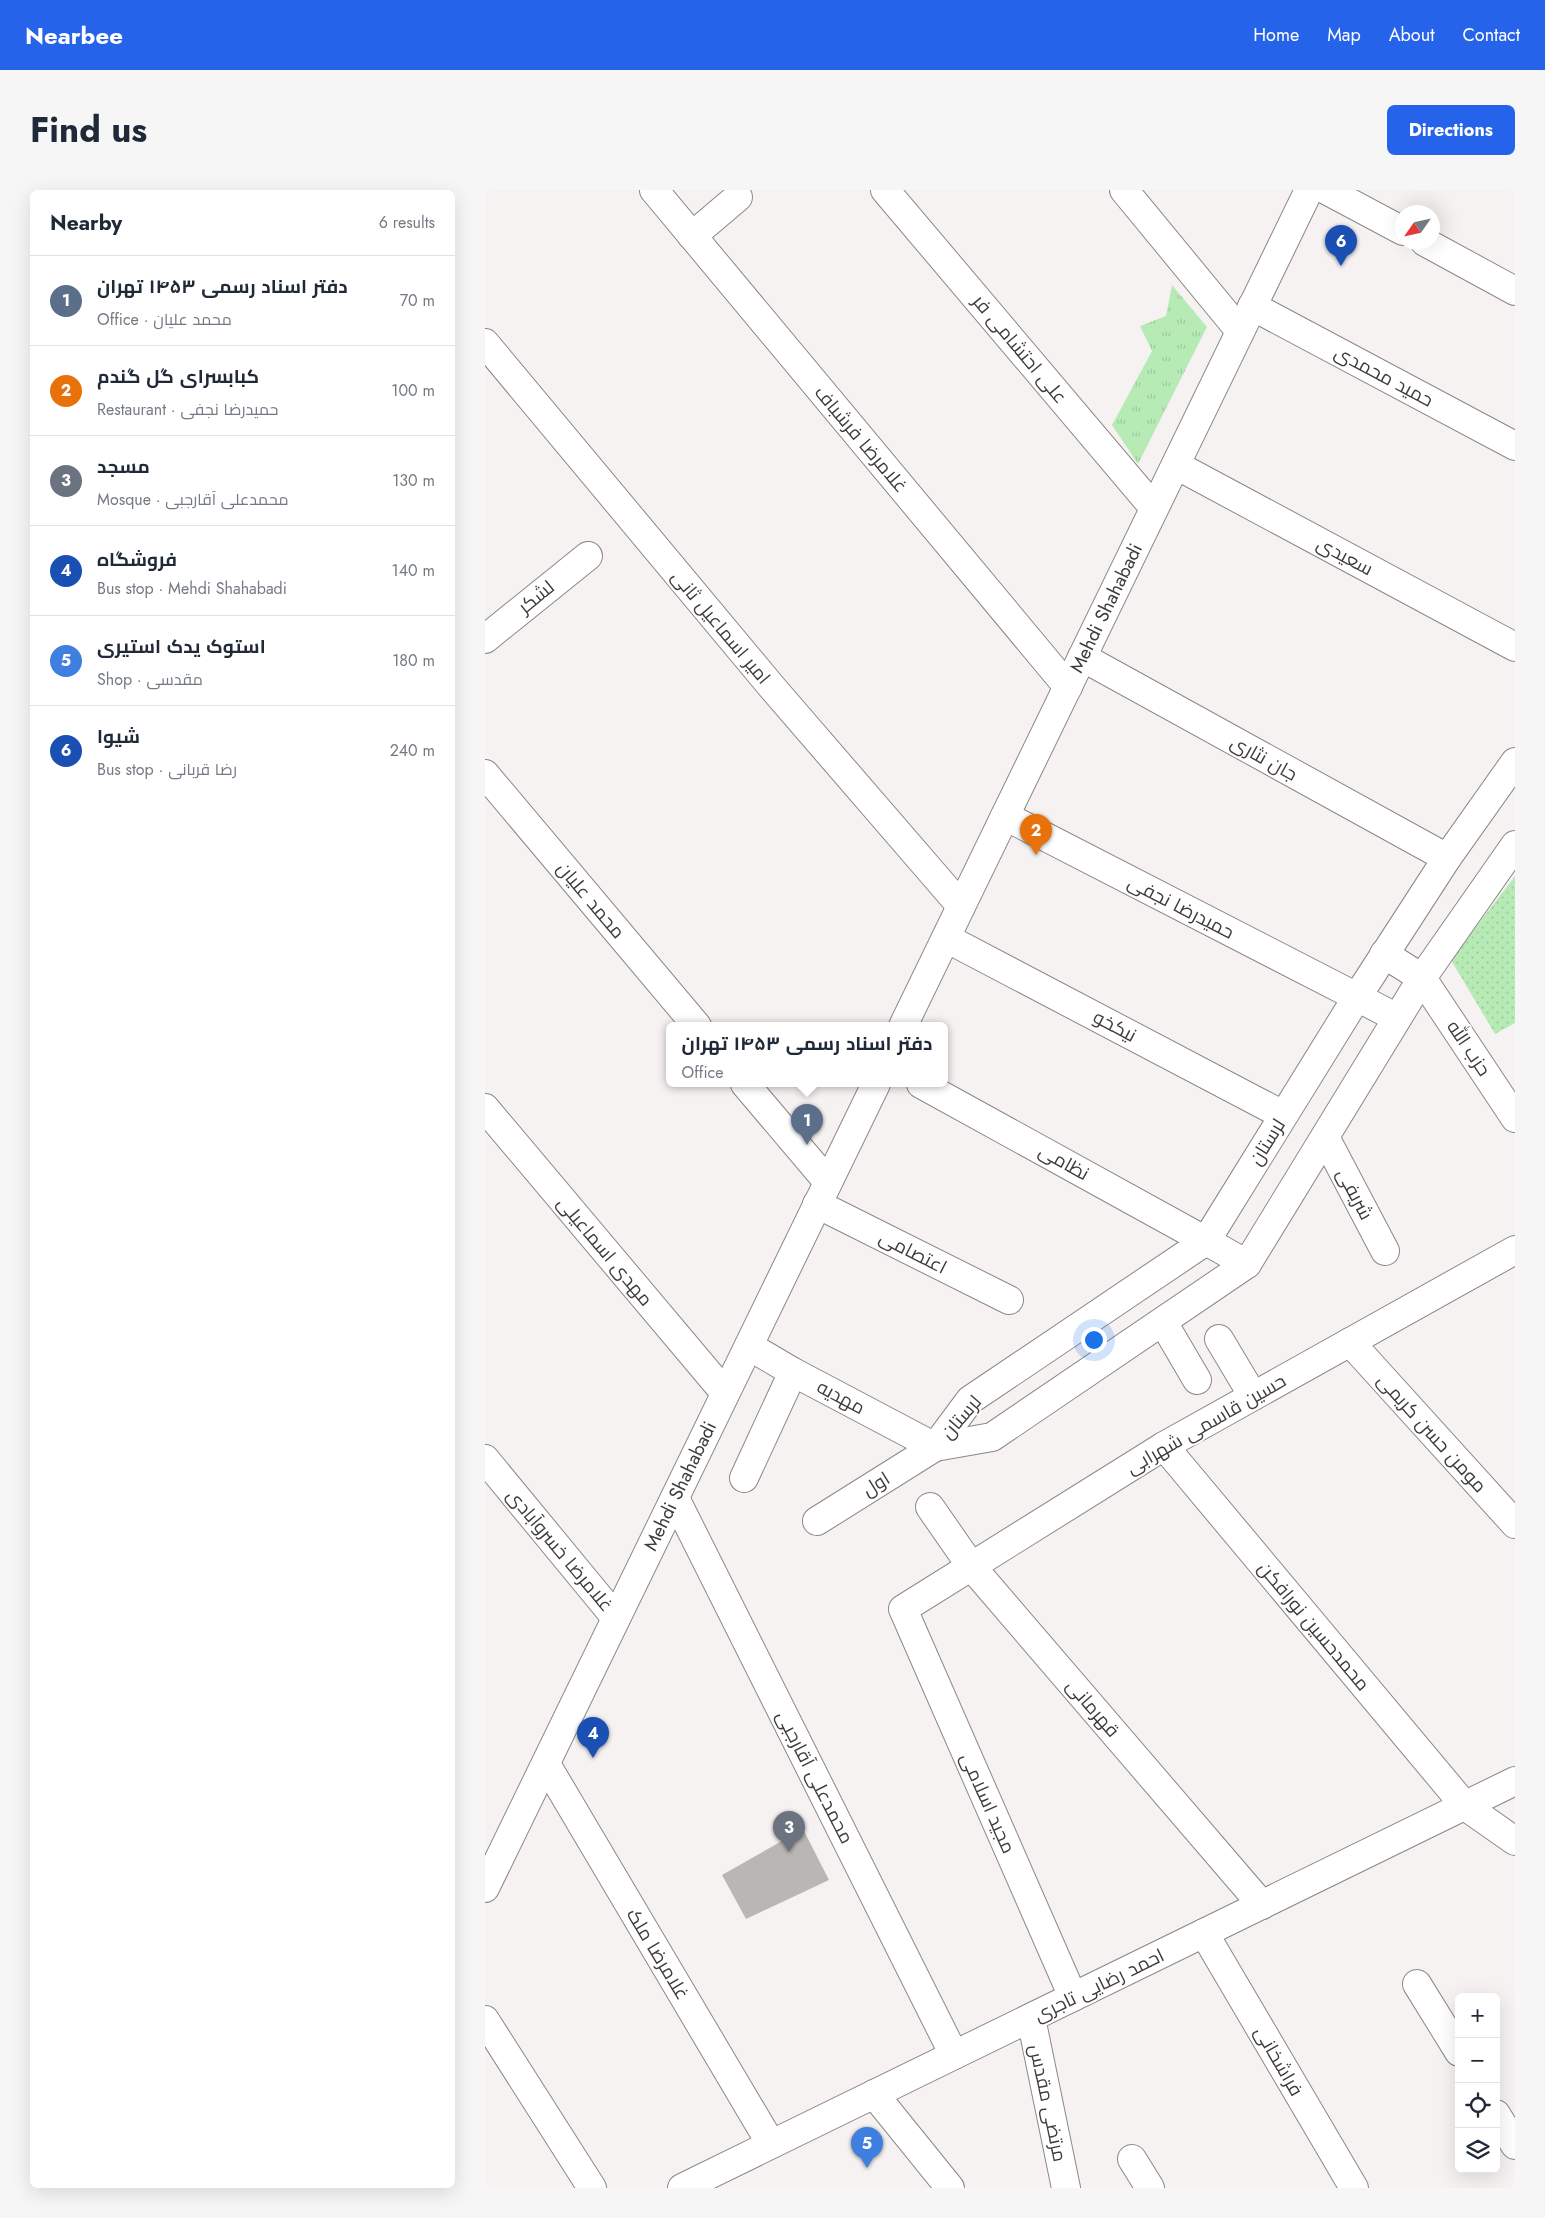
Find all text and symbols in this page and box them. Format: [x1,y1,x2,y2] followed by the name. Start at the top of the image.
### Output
[25,18,123,53] text: Nearbee
[1253,22,1299,48] text: Home
[1327,22,1361,48] text: Map
[1389,22,1434,48] text: About
[1462,22,1520,48] text: Contact
[30,105,147,155] text: Find us
[1387,105,1515,155] button: Directions
[1395,205,1440,250] north arrow
[50,208,122,238] text: Nearby
[379,211,435,234] text: 6 results
[1325,225,1357,266] pin: 6
[97,273,348,300] text: دفتر اسناد رسمی ۱۴۵۳ تهران
[966,288,1074,409] street label: علی احتشامی فر
[62,289,70,312] text: 1
[400,289,435,312] text: 70 m
[97,308,232,331] text: Office · محمد علیان
[1330,339,1438,413] street label: حمید محمدی
[97,363,259,390] text: کبابسرای گل گندم
[61,379,71,402] text: 2
[391,379,435,402] text: 100 m
[808,380,914,498] street label: غلامرضا فرشباف
[97,398,279,421] text: Restaurant · حمیدرضا نجفی
[97,453,150,480] text: مسجد
[61,469,71,492] text: 3
[392,469,435,492] text: 130 m
[97,488,289,511] text: Mosque · محمدعلی آقارجبی
[1312,530,1378,582] street label: سعیدی
[1063,539,1149,677] street label: Mehdi Shahabadi
[97,546,177,573] text: فروشگاه
[60,559,72,582] text: 4
[392,559,435,582] text: 140 m
[665,564,777,690] street label: امیر اسماعیل ثانی
[511,574,560,621] street label: لشكر
[97,577,287,600] text: Bus stop · Mehdi Shahabadi
[97,633,266,660] text: استوک یدک استیری
[61,649,71,672] text: 5
[392,649,435,672] text: 180 m
[97,668,203,691] text: Shop · مقدسی
[97,723,140,750] text: شیوا
[1226,729,1302,787] street label: جان نثاری
[61,739,71,762] text: 6
[390,739,435,762] text: 240 m
[97,758,237,781] text: Bus stop · رضا قربانی
[1020,814,1052,855] pin: 2
[551,856,631,944] street label: محمد علیان
[1123,869,1239,945] street label: حمیدرضا نجفی
[1089,1003,1141,1049] street label: نیکخو
[1440,1015,1498,1081] street label: حزب الله
[666,1022,948,1087] popup
[682,1030,932,1057] text: دفتر اسناد رسمی ۱۴۵۳ تهران
[682,1061,723,1084] text: Office
[791,1104,823,1145] pin: 1
[1242,1113,1292,1171] street label: لرستان
[1034,1137,1094,1187] street label: نظامی
[1330,1163,1380,1225] street label: شریفی
[551,1190,659,1312] street label: مهدی اسماعیلی
[874,1223,952,1281] street label: اعتصامی
[1081,1327,1107,1353] your location
[1121,1367,1291,1481] street label: حسین قاسمی شهرابی
[1371,1367,1493,1499] street label: مومن حسن کریمی
[812,1373,870,1421] street label: مهدیه
[934,1389,988,1445] street label: لرستان
[637,1417,723,1555] street label: Mehdi Shahabadi
[857,1465,895,1503] street label: اول
[500,1483,620,1617] street label: غلامرضا خسروآبادی
[1252,1555,1376,1697] street label: محمدحسین نورافکن
[1060,1673,1126,1743] street label: قهرمانی
[770,1706,860,1848] street label: محمدعلی آقارجبی
[577,1717,609,1758] pin: 4
[954,1748,1022,1858] street label: مجید اسلامی
[773,1811,805,1852] pin: 3
[620,1903,696,2005] street label: غلامرضا ملک
[1029,1942,1169,2028] street label: احمد رضایی تاجری
[1455,1993,1500,2173] map controls
[1455,1993,1500,2038] button: +
[1248,2021,1310,2101] street label: فراشخانی
[1455,2038,1500,2083] button: −
[1022,2042,1074,2164] street label: مرتضی مقدس
[1455,2083,1500,2128] button: locate
[851,2127,883,2168] pin: 5
[1455,2128,1500,2173] button: layers

